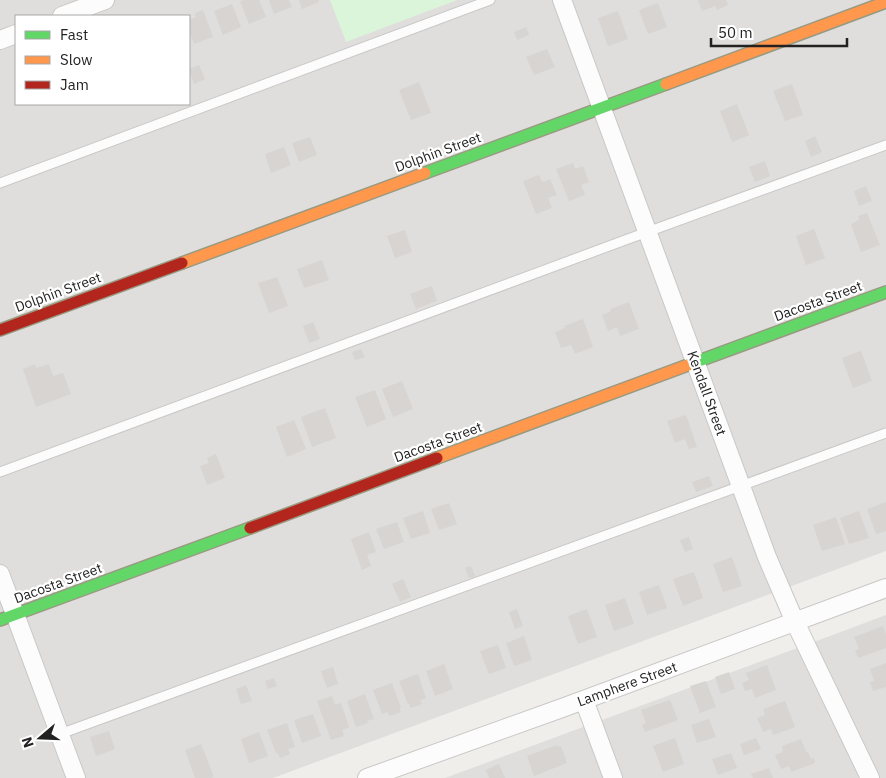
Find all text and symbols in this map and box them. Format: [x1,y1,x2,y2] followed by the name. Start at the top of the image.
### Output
[15,15,190,105] legend
[711,15,847,47] scale bar
[718,23,753,42] text: 50 m
[60,25,88,44] text: Fast
[60,50,93,69] text: Slow
[60,75,89,94] text: Jam
[393,128,484,176] street label: Dolphin Street
[13,268,104,316] street label: Dolphin Street
[771,277,865,325] street label: Dacosta Street
[683,348,731,438] street label: Kendall Street
[391,418,485,466] street label: Dacosta Street
[11,559,105,607] street label: Dacosta Street
[575,658,679,710] street label: Lamphere Street
[15,713,65,763] north arrow
[18,735,38,750] text: N

